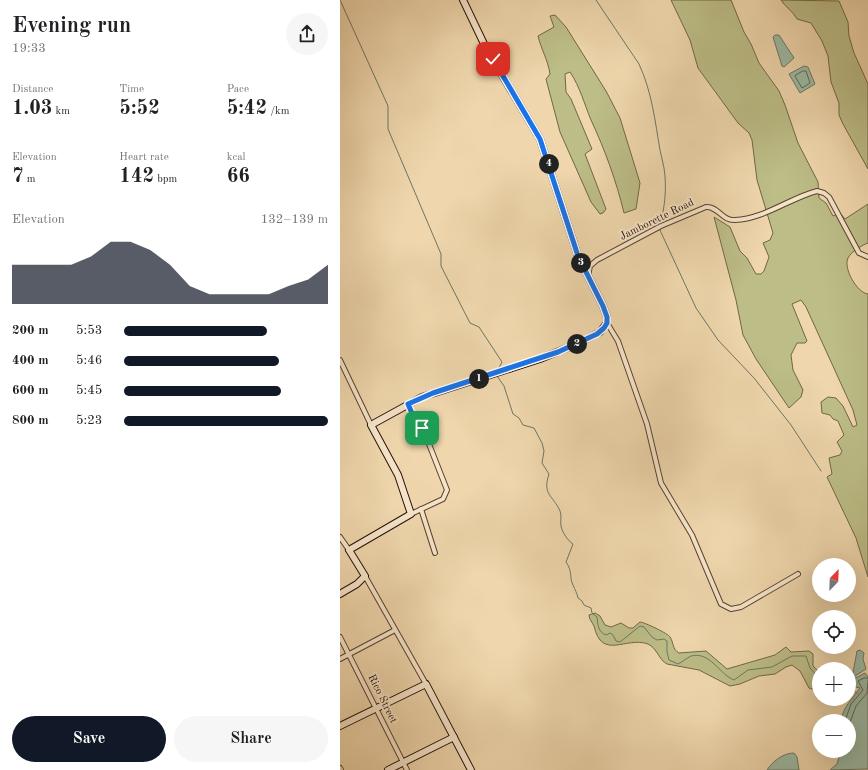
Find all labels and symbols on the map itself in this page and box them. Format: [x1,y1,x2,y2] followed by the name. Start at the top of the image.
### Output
[476,42,510,76] pin
[539,154,559,174] pin: 4
[618,197,696,243] street label: Jamborette Road
[571,253,591,273] pin: 3
[567,334,587,354] pin: 2
[469,369,489,389] pin: 1
[405,411,439,445] pin
[812,558,856,602] north arrow
[365,673,399,726] street label: Rico Street

